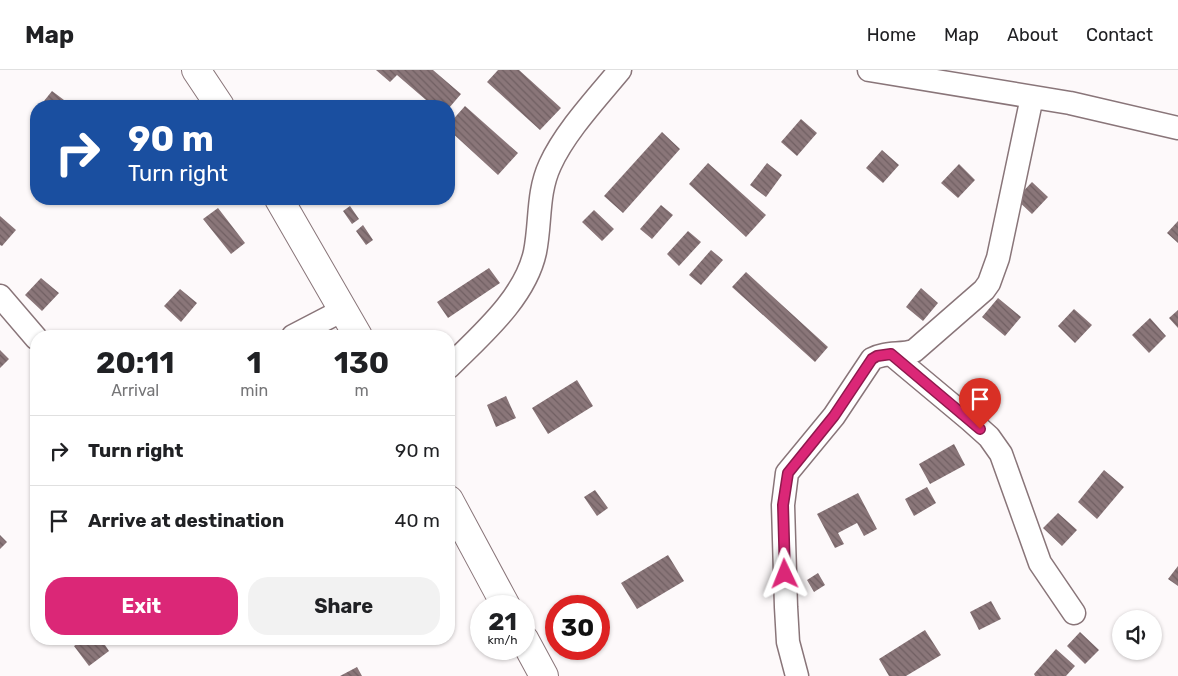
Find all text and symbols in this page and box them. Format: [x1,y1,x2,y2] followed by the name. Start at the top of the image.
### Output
[25,21,74,49] text: Map
[867,24,916,46] text: Home
[944,24,979,46] text: Map
[1007,24,1058,46] text: About
[1086,24,1153,46] text: Contact
[128,118,214,160] text: 90 m
[45,120,110,185] icon: right
[128,160,228,187] text: Turn right
[96,345,174,381] text: 20:11
[247,345,262,381] text: 1
[334,345,389,381] text: 130
[959,378,1001,429] pin
[111,381,159,400] text: Arrival
[240,381,268,400] text: min
[354,381,369,400] text: m
[966,385,994,413] icon: arrive
[45,437,73,465] icon: right
[88,439,183,462] text: Turn right
[395,439,440,462] text: 90 m
[45,507,73,535] icon: arrive
[88,509,284,532] text: Arrive at destination
[395,509,440,532] text: 40 m
[758,547,810,599] position arrow
[45,577,238,635] button: Exit
[248,577,440,635] button: Share
[545,595,610,660] speed limit sign: 30
[488,607,517,636] text: 21
[1112,610,1162,660] map controls
[1112,610,1162,660] button: sound
[488,633,517,647] text: km/h

